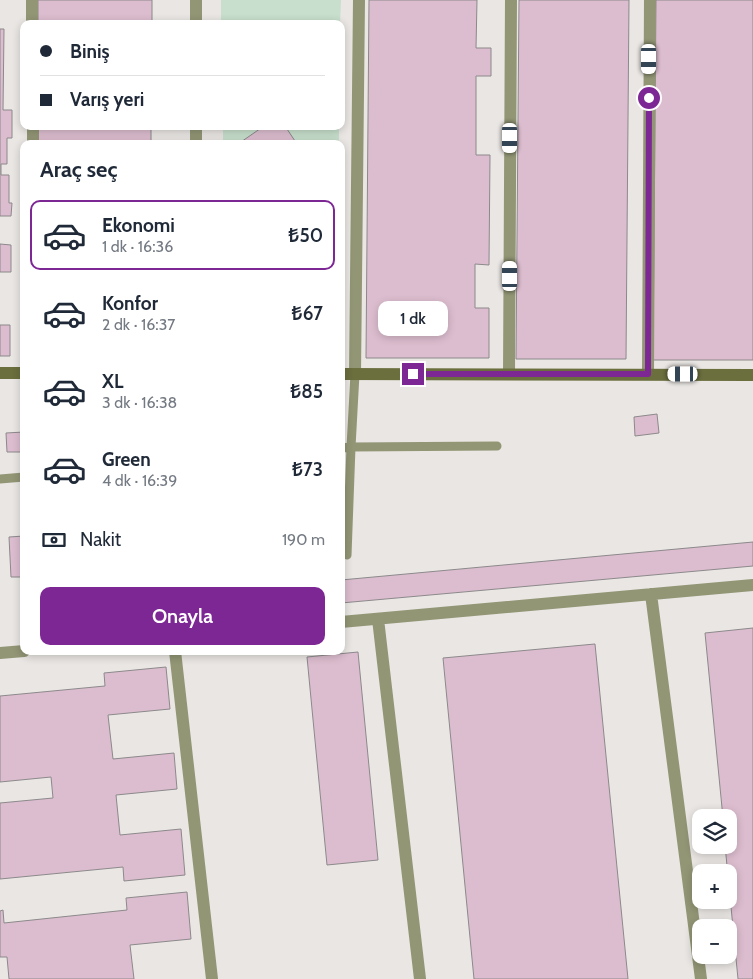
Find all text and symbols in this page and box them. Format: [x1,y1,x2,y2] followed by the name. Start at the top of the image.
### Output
[70,40,110,63] text: Biniş
[641,44,656,74] car
[638,87,660,109] route start
[70,88,144,111] text: Varış yeri
[502,123,517,153] car
[40,156,117,183] text: Araç seç
[42,213,87,258] icon: car
[102,214,175,237] text: Ekonomi
[288,224,323,247] text: ₺50
[102,237,173,256] text: 1 dk · 16:36
[502,261,517,291] car
[42,291,87,336] icon: car
[102,292,158,315] text: Konfor
[292,302,323,325] text: ₺67
[378,302,448,336] callout: 1 dk
[400,309,426,328] text: 1 dk
[102,315,175,334] text: 2 dk · 16:37
[402,363,424,385] route end
[668,367,698,382] car
[42,369,87,414] icon: car
[102,370,123,393] text: XL
[290,380,323,403] text: ₺85
[102,393,177,412] text: 3 dk · 16:38
[42,447,87,492] icon: car
[102,448,151,471] text: Green
[292,458,323,481] text: ₺73
[102,471,177,490] text: 4 dk · 16:39
[40,526,68,554] icon: cash
[80,528,121,551] text: Nakit
[282,530,325,549] text: 190 m
[40,587,325,645] button: Onayla
[692,809,737,964] map controls
[692,809,737,854] button: layers
[692,864,737,909] button: +
[692,919,737,964] button: −

